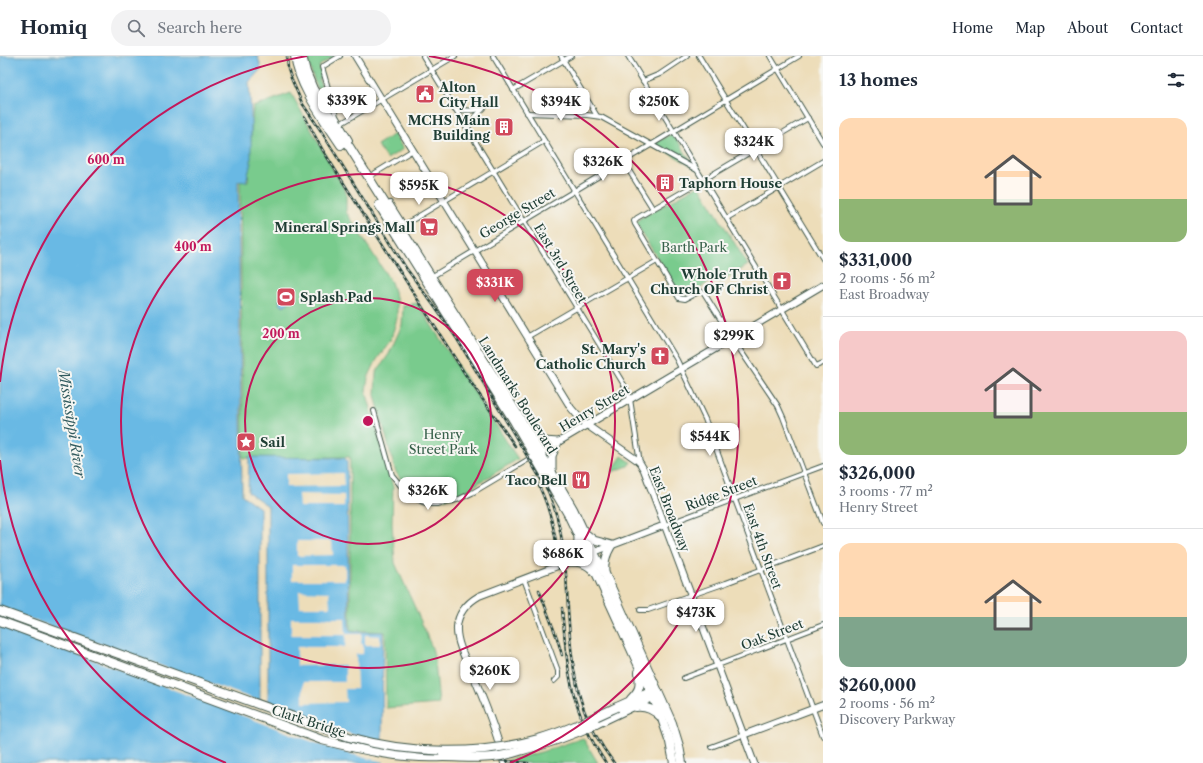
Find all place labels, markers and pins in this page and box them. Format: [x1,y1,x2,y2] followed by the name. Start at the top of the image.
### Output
[438,79,499,110] place label: Alton City Hall
[414,83,436,105] public building icon: Alton City Hall
[319,87,375,121] pin: $339K
[533,88,589,122] pin: $394K
[631,88,687,122] pin: $250K
[408,112,490,143] place label: MCHS Main Building
[493,116,515,138] building icon: MCHS Main Building
[726,128,782,162] pin: $324K
[575,148,631,182] pin: $326K
[391,172,447,206] pin: $595K
[654,172,676,194] building icon: Taphorn House
[679,175,782,191] place label: Taphorn House
[418,216,440,238] supermarket icon: Mineral Springs Mall
[274,219,415,235] place label: Mineral Springs Mall
[650,266,769,297] place label: Whole Truth Church OF Christ
[467,269,523,303] pin: $331K
[771,270,793,292] church icon: Whole Truth Church OF Christ
[275,286,297,308] sports icon: Splash Pad
[300,289,372,305] place label: Splash Pad
[706,322,762,356] pin: $299K
[536,341,646,372] place label: St. Mary's Catholic Church
[649,345,671,367] church icon: St. Mary's Catholic Church
[361,414,375,428] centre of rings
[682,423,738,457] pin: $544K
[235,431,257,453] place icon: Sail
[260,434,285,450] place label: Sail
[570,469,592,491] restaurant icon: Taco Bell
[505,472,567,488] place label: Taco Bell
[400,477,456,511] pin: $326K
[535,540,591,574] pin: $686K
[668,599,724,633] pin: $473K
[462,657,518,691] pin: $260K

